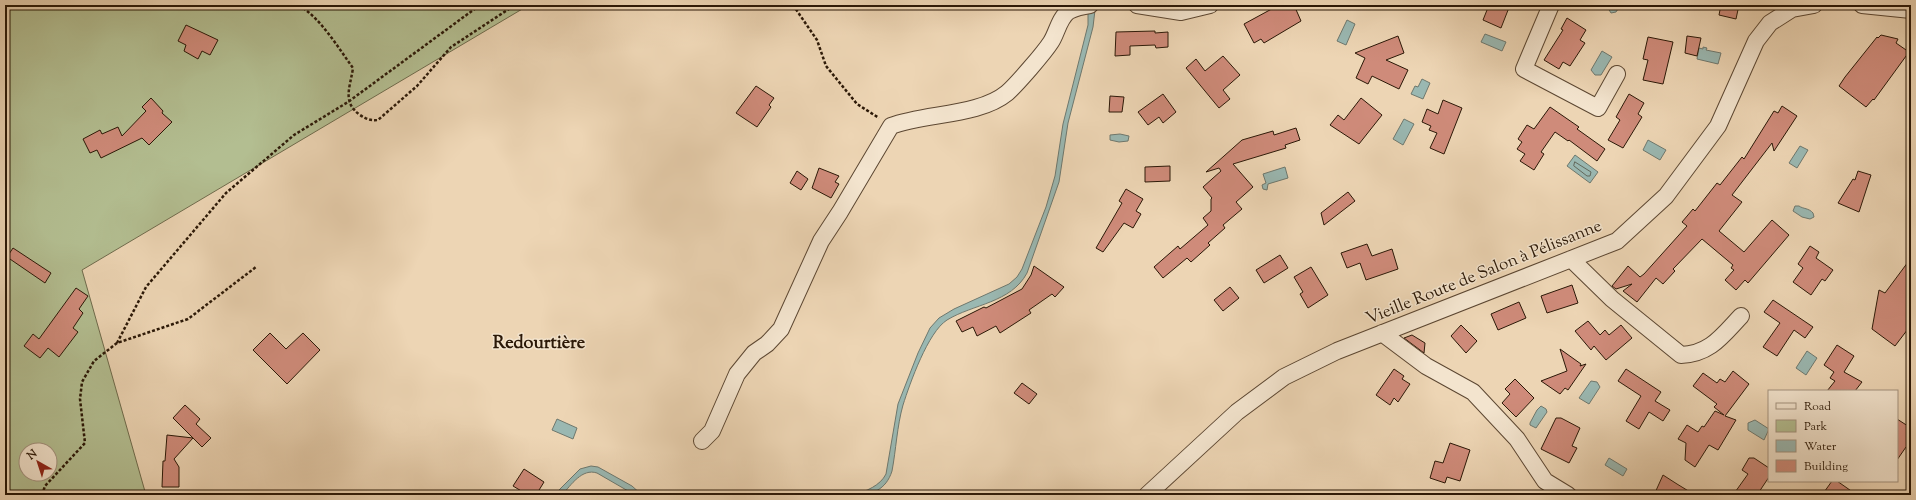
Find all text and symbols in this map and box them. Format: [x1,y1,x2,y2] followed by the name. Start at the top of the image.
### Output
[1362,215,1606,331] street label: Vieille Route de Salon à Pélissanne
[493,331,586,357] district label: Redourtière
[1768,390,1898,482] legend
[1804,398,1831,416] text: Road
[1804,418,1827,436] text: Park
[1804,438,1837,456] text: Water
[18,442,58,482] north arrow
[23,446,41,465] text: N
[1804,458,1848,476] text: Building

